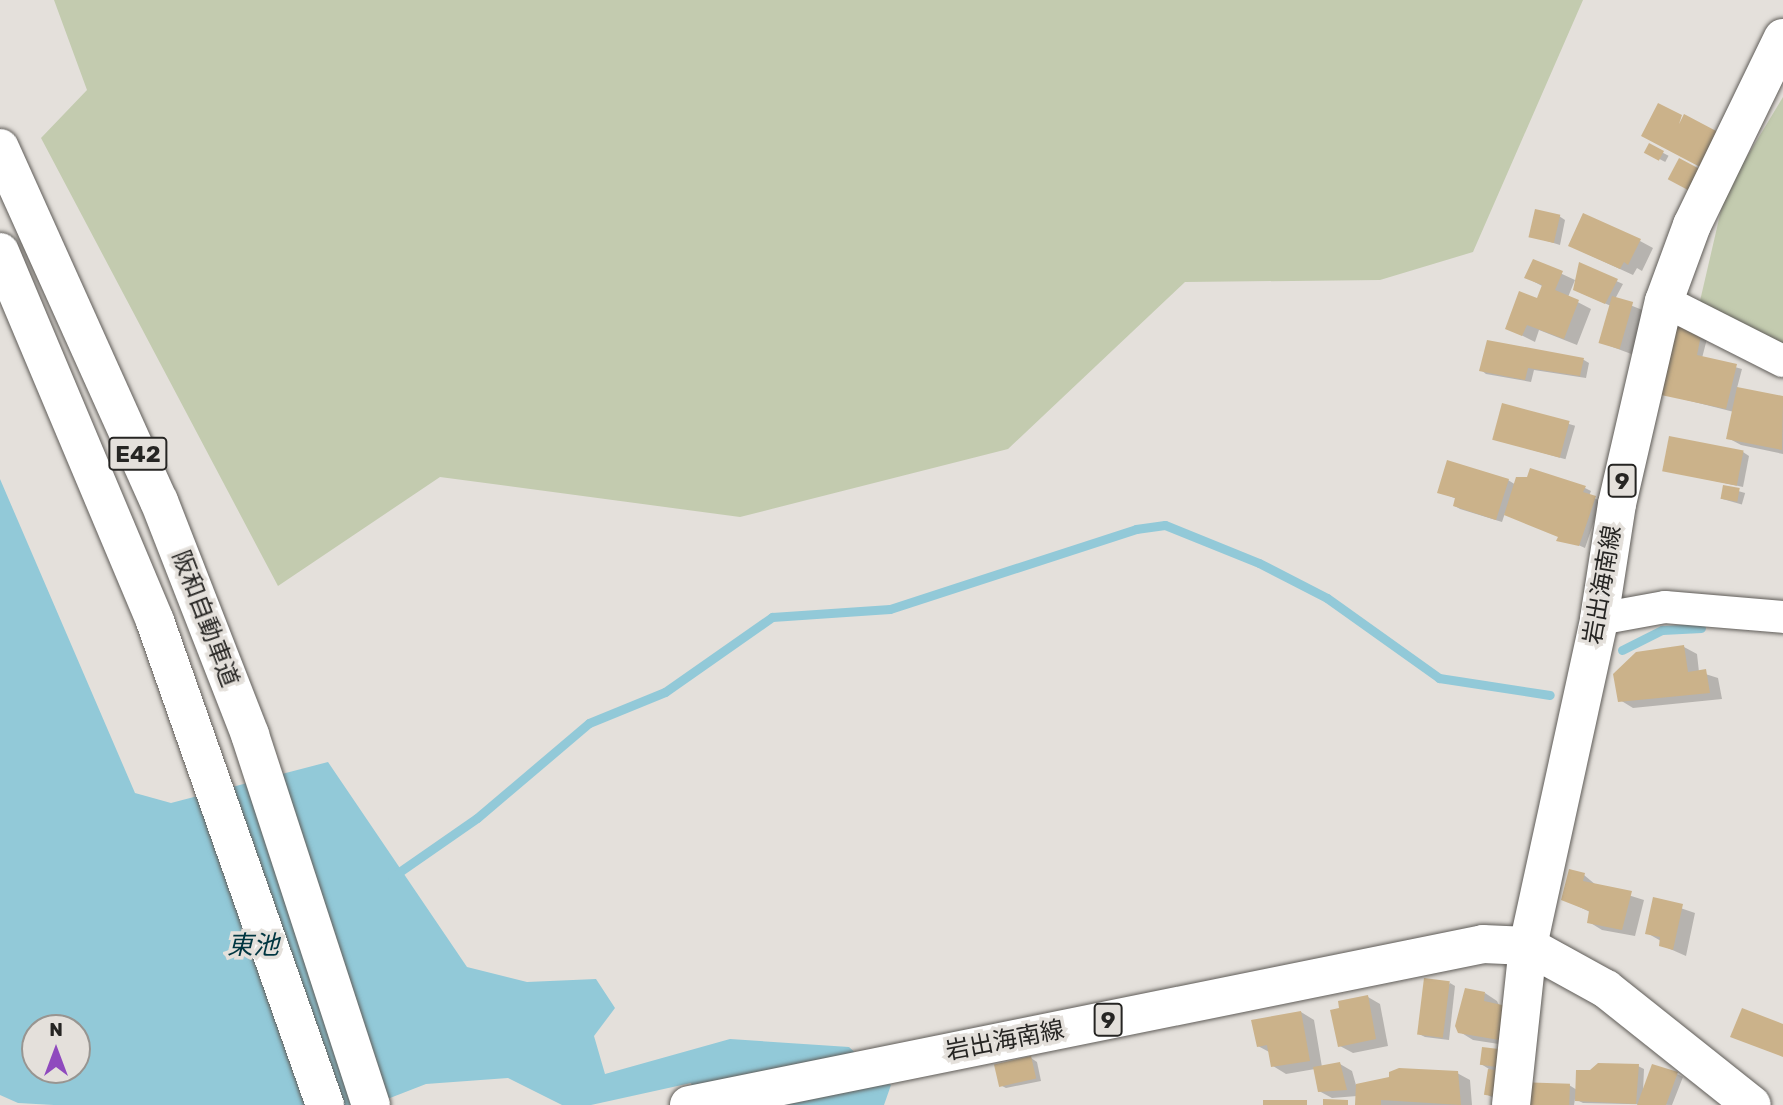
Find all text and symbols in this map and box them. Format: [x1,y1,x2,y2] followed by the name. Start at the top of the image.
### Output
[108,435,168,474] road number: E42
[1606,461,1638,500] road number: 9
[1578,523,1628,647] street label: 岩出海南線
[166,547,244,691] street label: 阪和自動車道
[227,930,279,962] water label: 東池
[1092,1001,1124,1040] road number: 9
[21,1014,91,1084] north arrow
[943,1015,1067,1067] street label: 岩出海南線
[49,1018,63,1041] text: N

